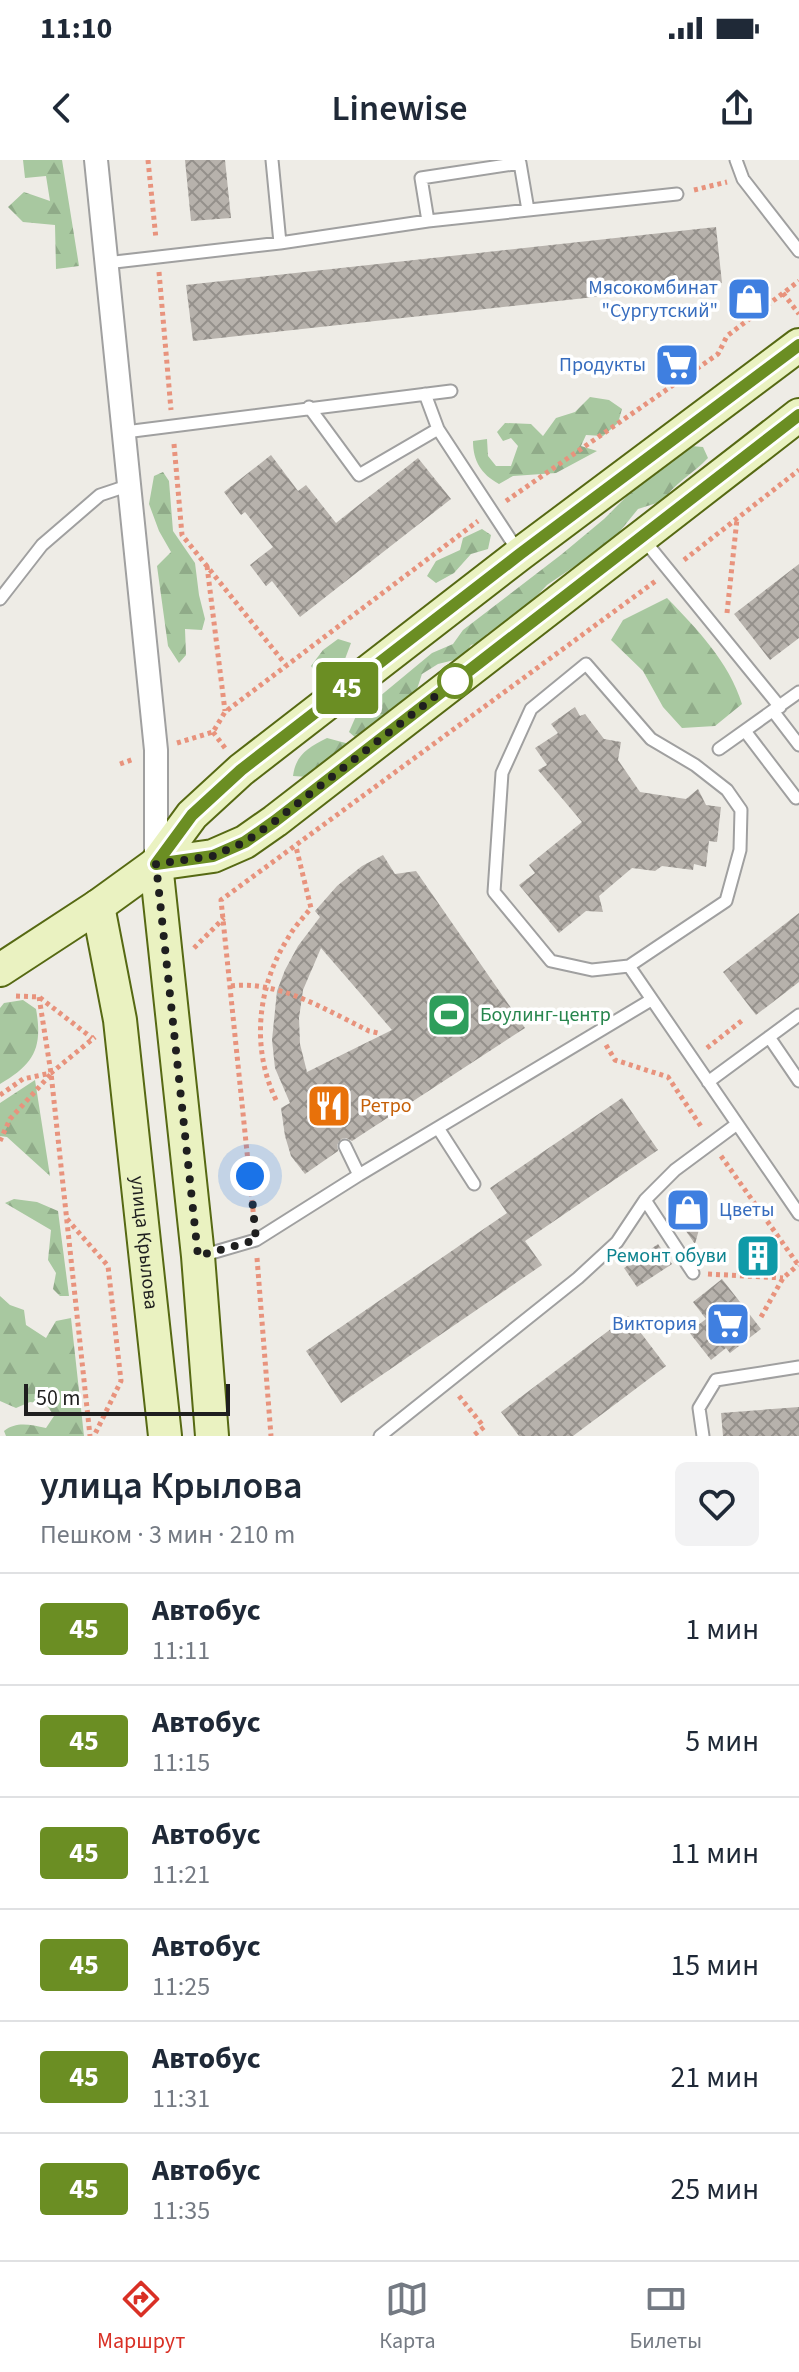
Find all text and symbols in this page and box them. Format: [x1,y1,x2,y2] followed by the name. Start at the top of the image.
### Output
[40,7,112,50] text: 11:10
[331,83,468,134] text: Linewise
[40,86,84,130] icon: back
[715,86,759,130] icon: share
[588,274,718,325] place label: Мясокомбинат "Сургутский"
[725,275,773,323] shop icon: Мясокомбинат "Сургутский"
[653,341,701,389] supermarket icon: Продукты
[559,351,646,379] place label: Продукты
[311,662,383,714] line badge: 45
[438,664,472,698] unlabelled marker
[332,668,362,708] text: 45
[425,991,473,1039] sports icon: Боулинг-центр
[480,1001,611,1029] place label: Боулинг-центр
[305,1082,353,1130] restaurant icon: Ретро
[360,1092,412,1120] place label: Ретро
[230,1156,270,1196] your location
[123,1174,165,1311] street label: улица Крылова
[664,1186,712,1234] shop icon: Цветы
[719,1196,775,1224] place label: Цветы
[734,1232,782,1280] building icon: Ремонт обуви
[606,1242,727,1270] place label: Ремонт обуви
[704,1300,752,1348] supermarket icon: Виктория
[612,1310,697,1338] place label: Виктория
[24,1380,230,1416] scale bar
[36,1382,81,1414] text: 50 m
[40,1459,303,1513] text: улица Крылова
[675,1462,759,1546] button: heart
[40,1516,295,1553] text: Пешком · 3 мин · 210 m
[152,1589,261,1632] text: Автобус
[685,1608,759,1651] text: 1 мин
[69,1609,99,1649] text: 45
[152,1632,210,1669] text: 11:11
[152,1701,261,1744] text: Автобус
[685,1720,759,1763] text: 5 мин
[69,1721,99,1761] text: 45
[152,1744,210,1781] text: 11:15
[152,1813,261,1856] text: Автобус
[670,1832,759,1875] text: 11 мин
[69,1833,99,1873] text: 45
[152,1856,210,1893] text: 11:21
[152,1925,261,1968] text: Автобус
[670,1944,759,1987] text: 15 мин
[69,1945,99,1985] text: 45
[152,1968,210,2005] text: 11:25
[152,2037,261,2080] text: Автобус
[670,2056,759,2099] text: 21 мин
[69,2057,99,2097] text: 45
[152,2080,210,2117] text: 11:31
[152,2149,261,2192] text: Автобус
[670,2168,759,2211] text: 25 мин
[69,2169,99,2209] text: 45
[152,2192,210,2229] text: 11:35
[97,2277,185,2357] tab: Маршрут
[379,2277,436,2357] tab: Карта
[630,2277,702,2357] tab: Билеты

